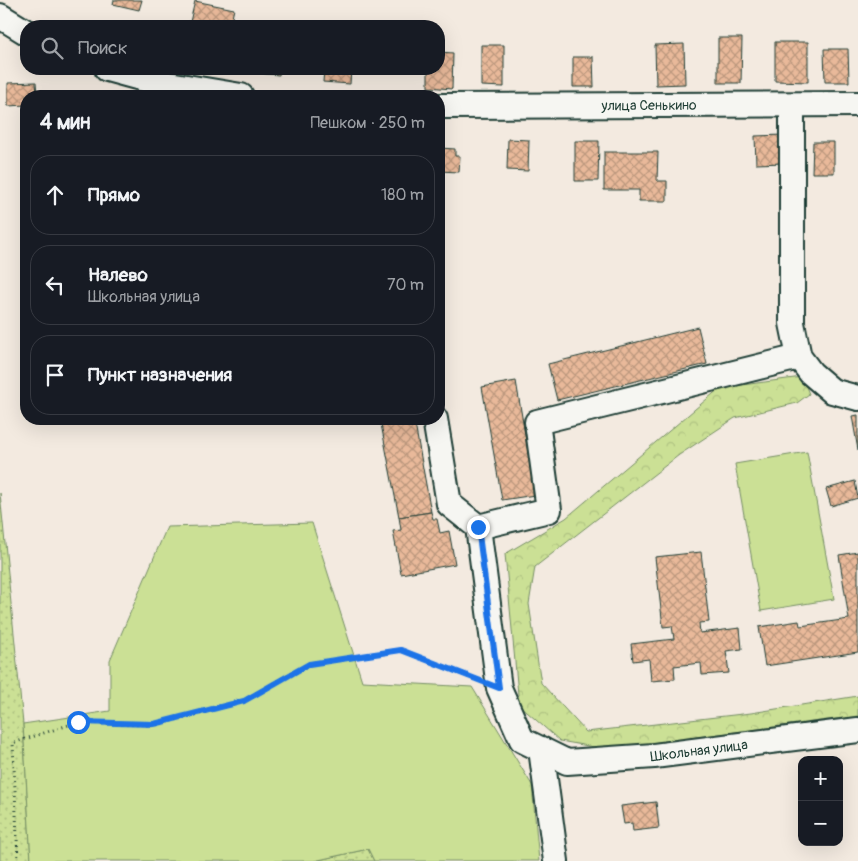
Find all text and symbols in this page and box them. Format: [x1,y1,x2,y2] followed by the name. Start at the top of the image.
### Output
[20,20,445,75] search box
[38,34,66,62] icon: search
[78,36,128,60] text: Поиск
[600,96,697,114] street label: улица Сенькино
[40,109,90,136] text: 4 мин
[310,113,425,133] text: Пешком · 250 m
[41,181,69,209] icon: ahead
[88,183,140,207] text: Прямо
[381,185,424,205] text: 180 m
[88,263,148,287] text: Налево
[41,271,69,299] icon: left
[387,275,424,295] text: 70 m
[88,287,200,307] text: Школьная улица
[41,361,69,389] icon: arrive
[88,363,232,387] text: Пункт назначения
[467,516,490,539] route end
[67,711,90,734] route start
[649,736,749,765] street label: Школьная улица
[798,756,843,846] map controls
[798,756,843,801] button: +
[798,801,843,846] button: −

